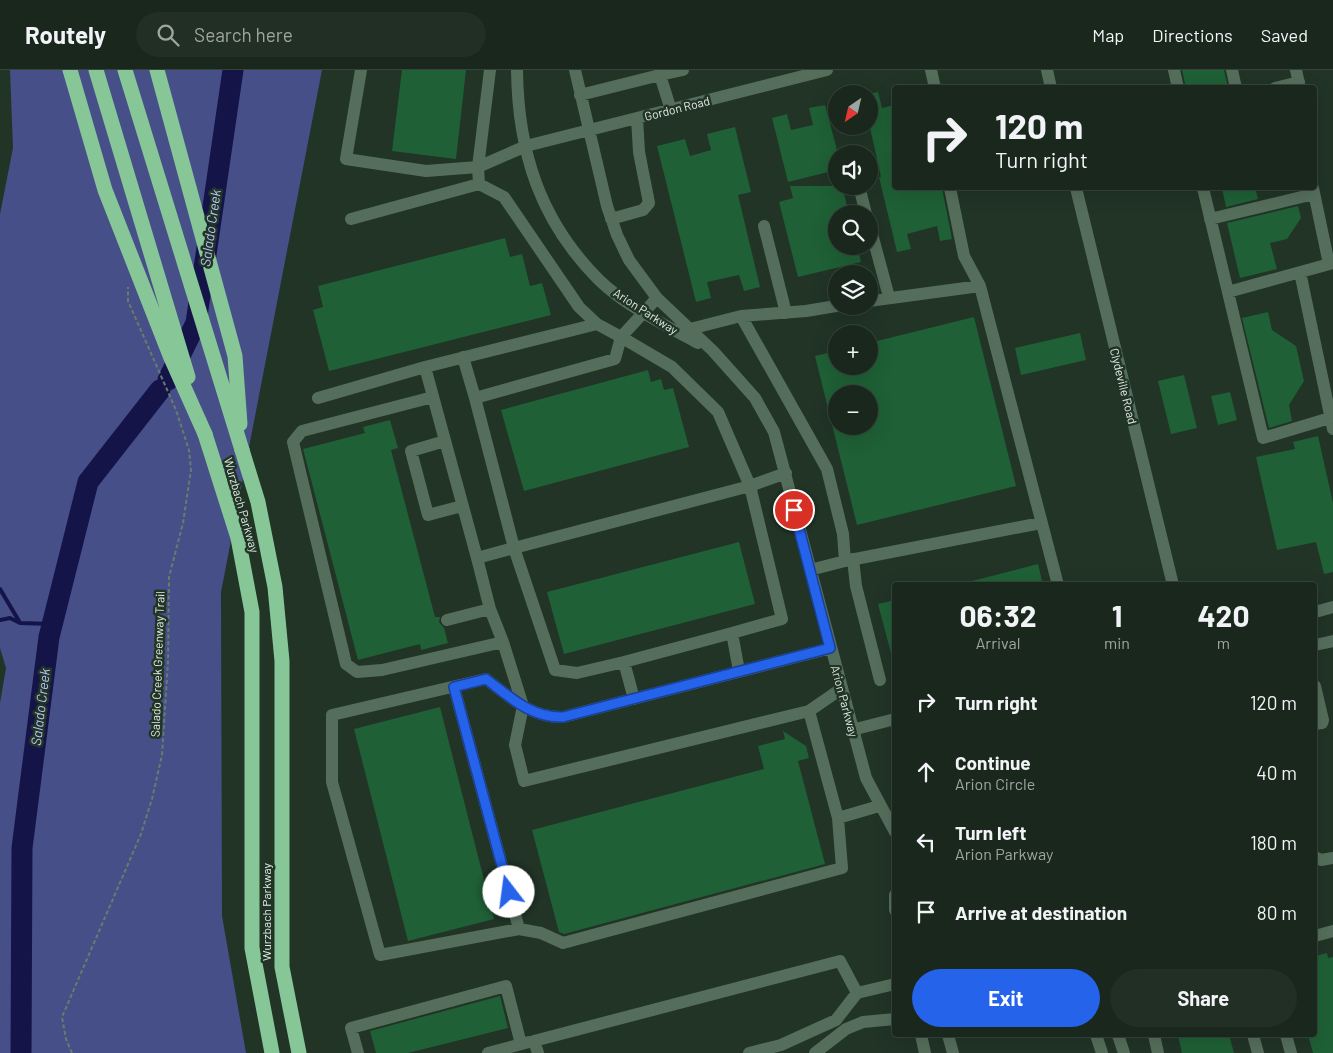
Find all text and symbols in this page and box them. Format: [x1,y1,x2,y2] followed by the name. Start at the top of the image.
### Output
[136,12,486,57] search box
[25,20,106,49] text: Routely
[154,21,182,49] icon: search
[194,23,293,46] text: Search here
[1092,24,1124,46] text: Map
[1152,24,1233,46] text: Directions
[1261,24,1308,46] text: Saved
[828,85,878,135] north arrow
[828,85,878,435] map controls
[643,93,711,123] street label: Gordon Road
[995,104,1083,146] text: 120 m
[912,105,977,170] icon: right
[828,145,878,195] button: sound
[995,146,1088,172] text: Turn right
[196,188,224,268] water label: Salado Creek
[828,205,878,255] button: search
[828,265,878,315] button: layers
[611,285,681,337] street label: Arion Parkway
[828,325,878,375] button: +
[1108,347,1140,425] street label: Clydeville Road
[828,385,878,435] button: −
[222,456,262,555] street label: Wurzbach Parkway
[773,489,815,531] pin
[780,496,808,524] icon: arrive
[147,591,167,737] street label: Salado Creek Greenway Trail
[959,597,1037,633] text: 06:32
[1112,597,1122,633] text: 1
[1197,597,1250,633] text: 420
[976,633,1020,652] text: Arrival
[1104,633,1130,652] text: min
[1217,633,1230,652] text: m
[829,664,861,739] street label: Arion Parkway
[27,667,53,747] water label: Salado Creek
[912,688,940,716] icon: right
[955,691,1037,714] text: Turn right
[1250,691,1297,714] text: 120 m
[955,751,1031,774] text: Continue
[912,758,940,786] icon: ahead
[1256,761,1297,784] text: 40 m
[955,774,1035,793] text: Arion Circle
[955,821,1026,844] text: Turn left
[912,828,940,856] icon: left
[1250,831,1297,854] text: 180 m
[955,844,1053,863] text: Arion Parkway
[259,862,273,961] street label: Wurzbach Parkway
[482,865,534,917] position arrow
[912,898,940,926] icon: arrive
[955,901,1127,924] text: Arrive at destination
[1257,901,1297,924] text: 80 m
[912,969,1100,1027] button: Exit
[1110,969,1297,1027] button: Share

